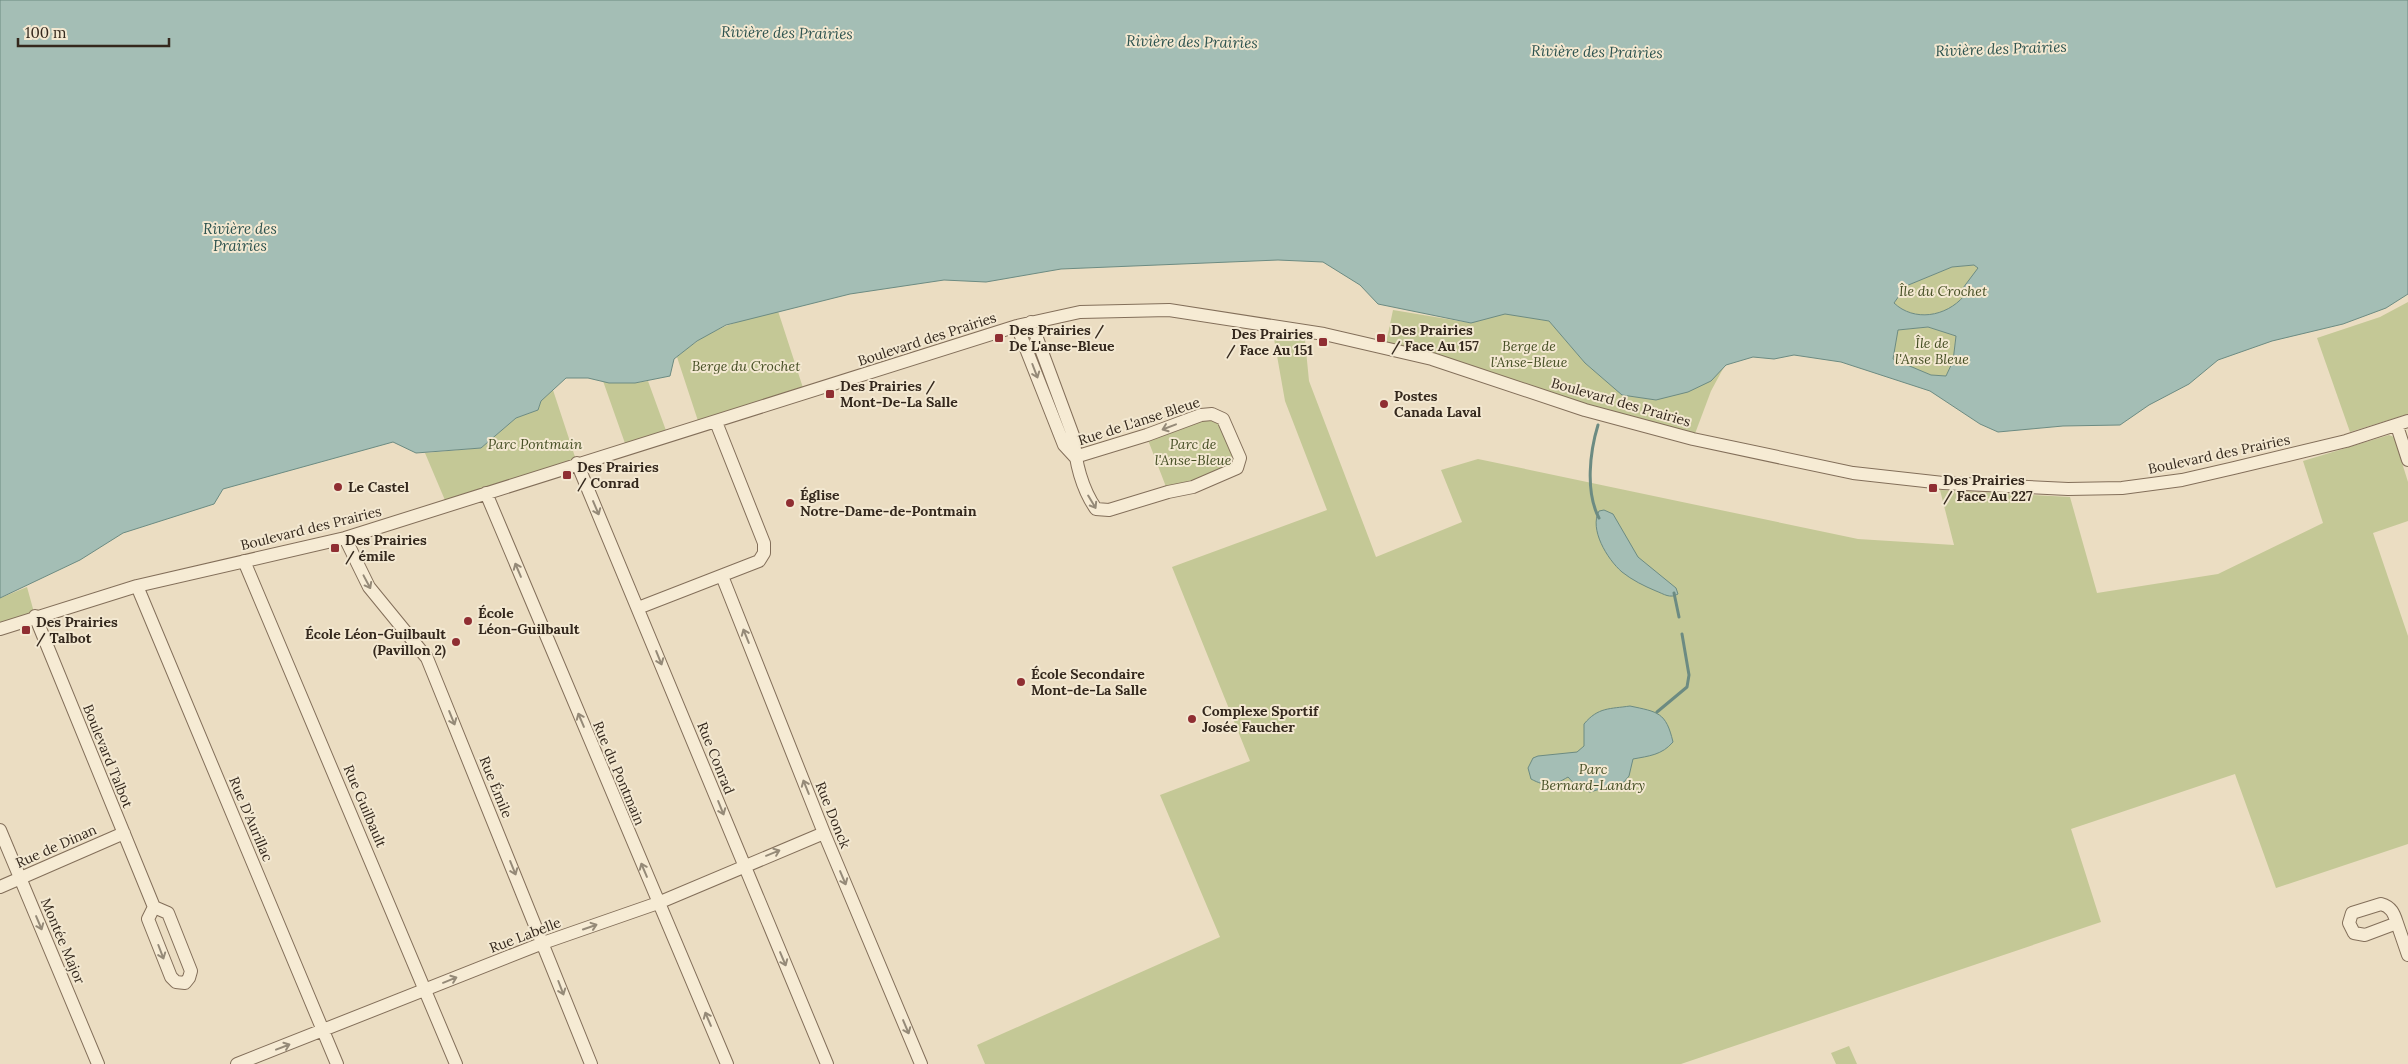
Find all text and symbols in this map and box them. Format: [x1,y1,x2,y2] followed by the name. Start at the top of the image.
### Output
[18,15,169,47] scale bar
[721,22,853,43] water label: Rivière des Prairies
[25,23,66,42] text: 100 m
[1126,31,1258,52] water label: Rivière des Prairies
[1935,37,2067,60] water label: Rivière des Prairies
[1531,41,1663,62] water label: Rivière des Prairies
[203,219,277,255] water label: Rivière des Prairies
[1899,282,1988,300] park label: Île du Crochet
[855,308,999,370] street label: Boulevard des Prairies
[1009,321,1115,355] place label: Des Prairies / De L'anse-Bleue
[1391,321,1479,355] place label: Des Prairies / Face Au 157
[1226,325,1313,359] place label: Des Prairies / Face Au 151
[993,332,1005,344] marker: Des Prairies / De L'anse-Bleue
[1375,332,1387,344] marker: Des Prairies / Face Au 157
[1895,334,1969,368] park label: Île de l'Anse Bleue
[1317,336,1329,348] marker: Des Prairies / Face Au 151
[1491,337,1568,371] park label: Berge de l'Anse-Bleue
[692,357,801,375] park label: Berge du Crochet
[1031,363,1040,378] one-way arrow
[1549,373,1693,431] street label: Boulevard des Prairies
[840,377,958,411] place label: Des Prairies / Mont-De-La Salle
[1394,387,1482,421] place label: Postes Canada Laval
[824,388,836,400] marker: Des Prairies / Mont-De-La Salle
[1076,393,1203,449] street label: Rue de L'anse Bleue
[1378,398,1390,410] marker: Postes Canada Laval
[1161,423,1177,432] one-way arrow
[2146,430,2292,478] street label: Boulevard des Prairies
[488,435,583,453] park label: Parc Pontmain
[1155,435,1232,469] park label: Parc de l'Anse-Bleue
[577,458,659,492] place label: Des Prairies / Conrad
[561,469,573,481] marker: Des Prairies / Conrad
[1943,471,2033,505] place label: Des Prairies / Face Au 227
[348,478,410,496] place label: Le Castel
[332,481,344,493] marker: Le Castel
[1927,482,1939,494] marker: Des Prairies / Face Au 227
[800,486,977,520] place label: Église Notre-Dame-de-Pontmain
[1088,495,1098,509] one-way arrow
[784,497,796,509] marker: Église Notre-Dame-de-Pontmain
[592,500,601,515] one-way arrow
[239,502,383,554] street label: Boulevard des Prairies
[345,531,427,565] place label: Des Prairies / émile
[329,542,341,554] marker: Des Prairies / émile
[513,563,522,578] one-way arrow
[362,574,372,589] one-way arrow
[478,604,580,638] place label: École Léon-Guilbault
[36,613,118,647] place label: Des Prairies / Talbot
[462,615,474,627] marker: École Léon-Guilbault
[20,624,32,636] marker: Des Prairies / Talbot
[305,625,446,659] place label: École Léon-Guilbault (Pavillon 2)
[740,629,750,644] one-way arrow
[450,636,462,648] marker: École Léon-Guilbault (Pavillon 2)
[654,650,664,665] one-way arrow
[1031,665,1147,699] place label: École Secondaire Mont-de-La Salle
[1015,676,1027,688] marker: École Secondaire Mont-de-La Salle
[79,702,137,811] street label: Boulevard Talbot
[1202,702,1319,736] place label: Complexe Sportif Josée Faucher
[448,710,457,725] one-way arrow
[576,713,585,728] one-way arrow
[1186,713,1198,725] marker: Complexe Sportif Josée Faucher
[589,718,649,828] street label: Rue du Pontmain
[693,719,739,797] street label: Rue Conrad
[475,754,517,821] street label: Rue Émile
[1541,760,1645,794] park label: Parc Bernard-Landry
[340,762,391,851] street label: Rue Guilbault
[225,774,277,864] street label: Rue D'Aurillac
[811,779,855,851] street label: Rue Donck
[801,780,810,795] one-way arrow
[716,800,726,815] one-way arrow
[13,820,100,872] street label: Rue de Dinan
[765,848,780,858] one-way arrow
[509,860,518,876] one-way arrow
[638,863,648,878] one-way arrow
[839,870,848,885] one-way arrow
[37,895,89,987] street label: Montée Major
[487,913,564,957] street label: Rue Labelle
[34,915,44,930] one-way arrow
[581,922,597,931] one-way arrow
[157,944,166,959] one-way arrow
[779,951,788,966] one-way arrow
[442,975,457,984] one-way arrow
[557,980,566,995] one-way arrow
[702,1012,712,1027] one-way arrow
[901,1019,911,1034] one-way arrow
[274,1042,290,1051] one-way arrow

